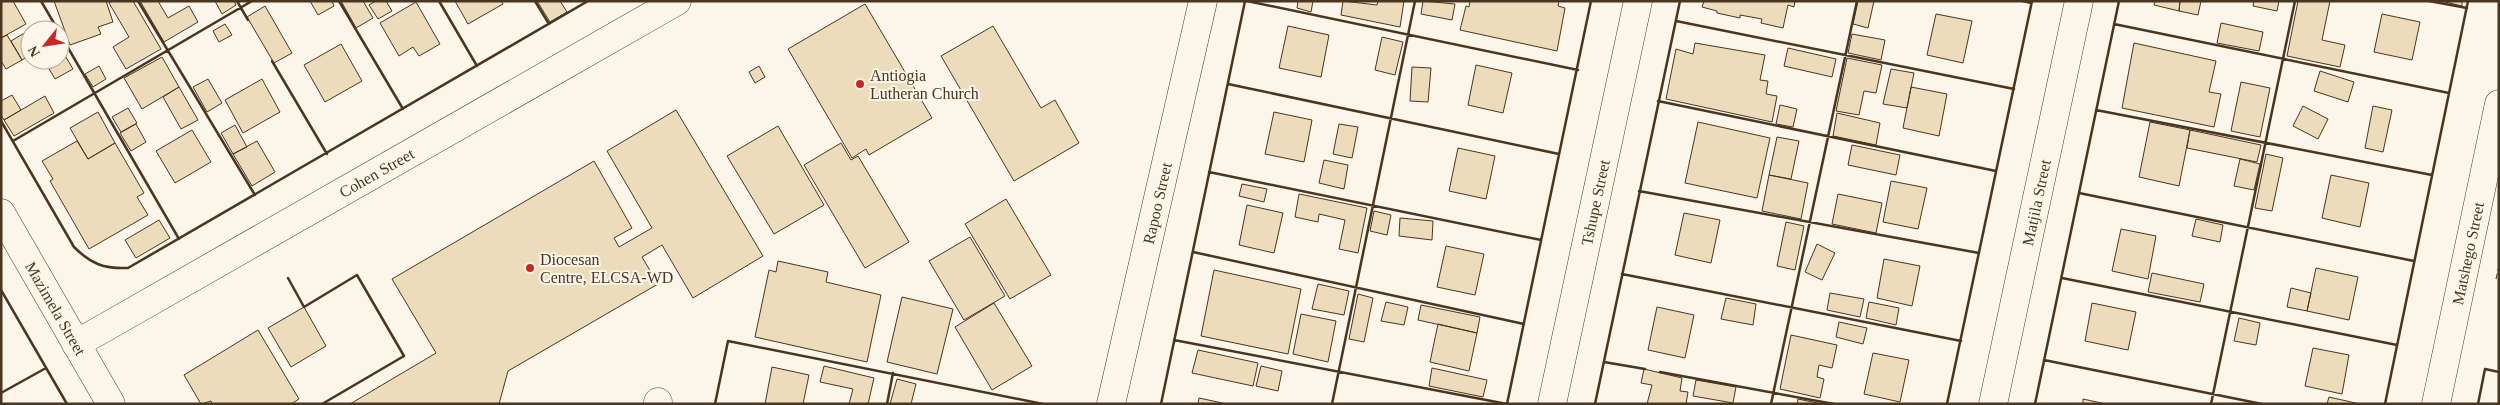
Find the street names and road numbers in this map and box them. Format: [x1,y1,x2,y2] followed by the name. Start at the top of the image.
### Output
[336,144,417,200] street label: Cohen Street
[2019,157,2054,247] street label: Matjila Street
[1578,158,1613,247] street label: Tshupe Street
[1139,160,1175,246] street label: Rapoo Street
[2449,200,2487,306] street label: Matshego Street
[22,258,90,359] street label: Mazimela Street

